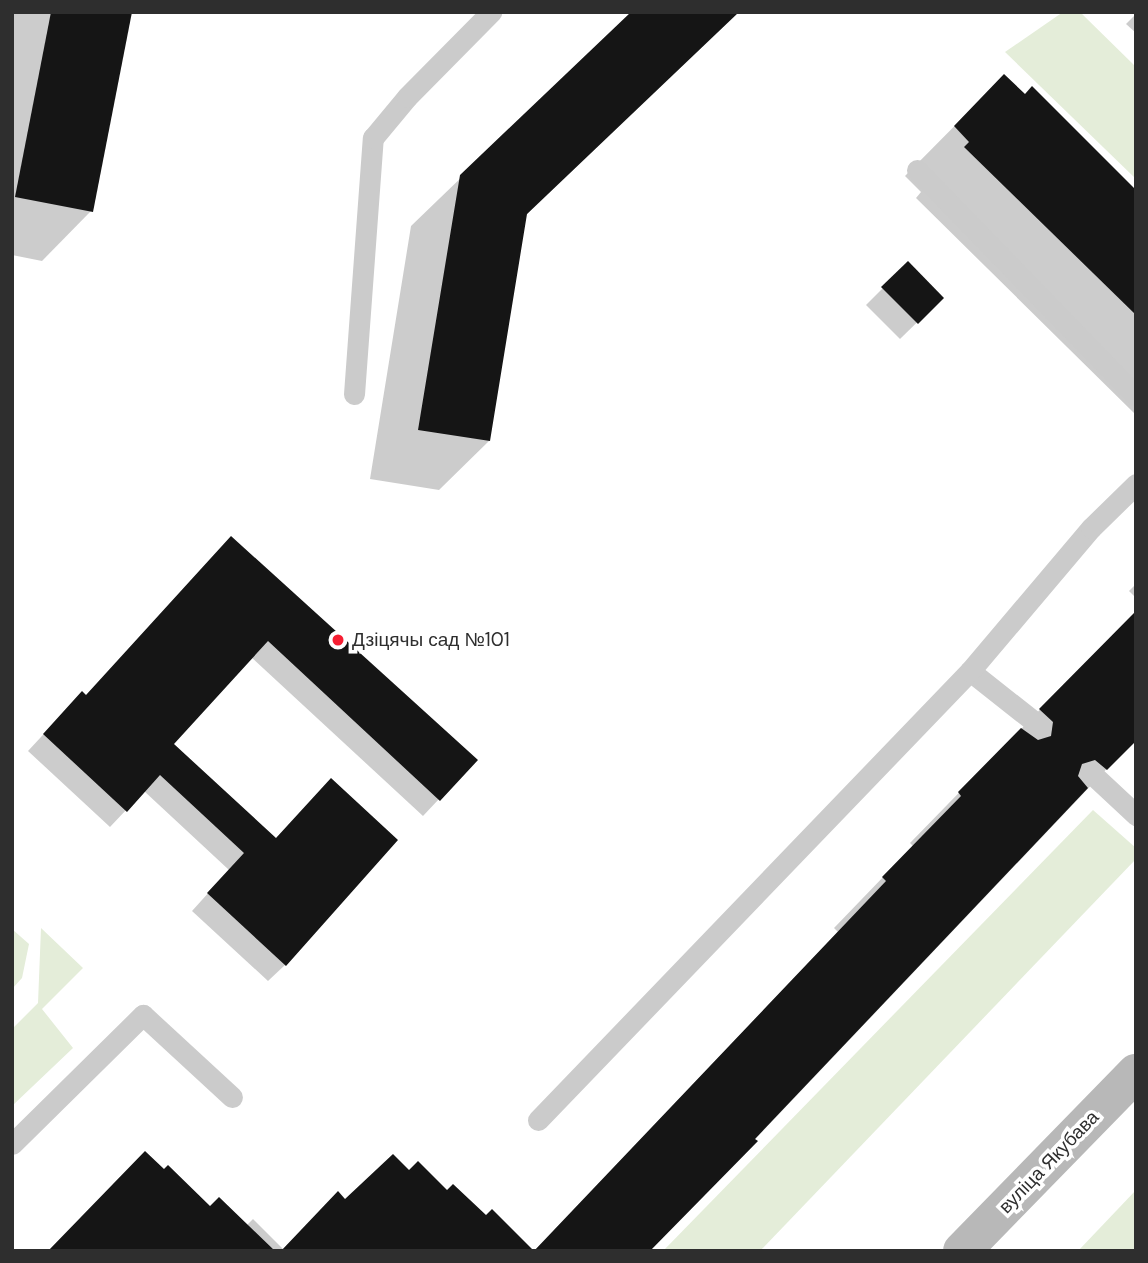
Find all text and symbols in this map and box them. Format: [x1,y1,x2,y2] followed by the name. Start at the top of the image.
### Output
[352,629,510,651] place label: Дзіцячы сад №101
[330,632,346,648] marker: Дзіцячы сад №101
[994,1106,1104,1218] street label: вуліца Якубава

